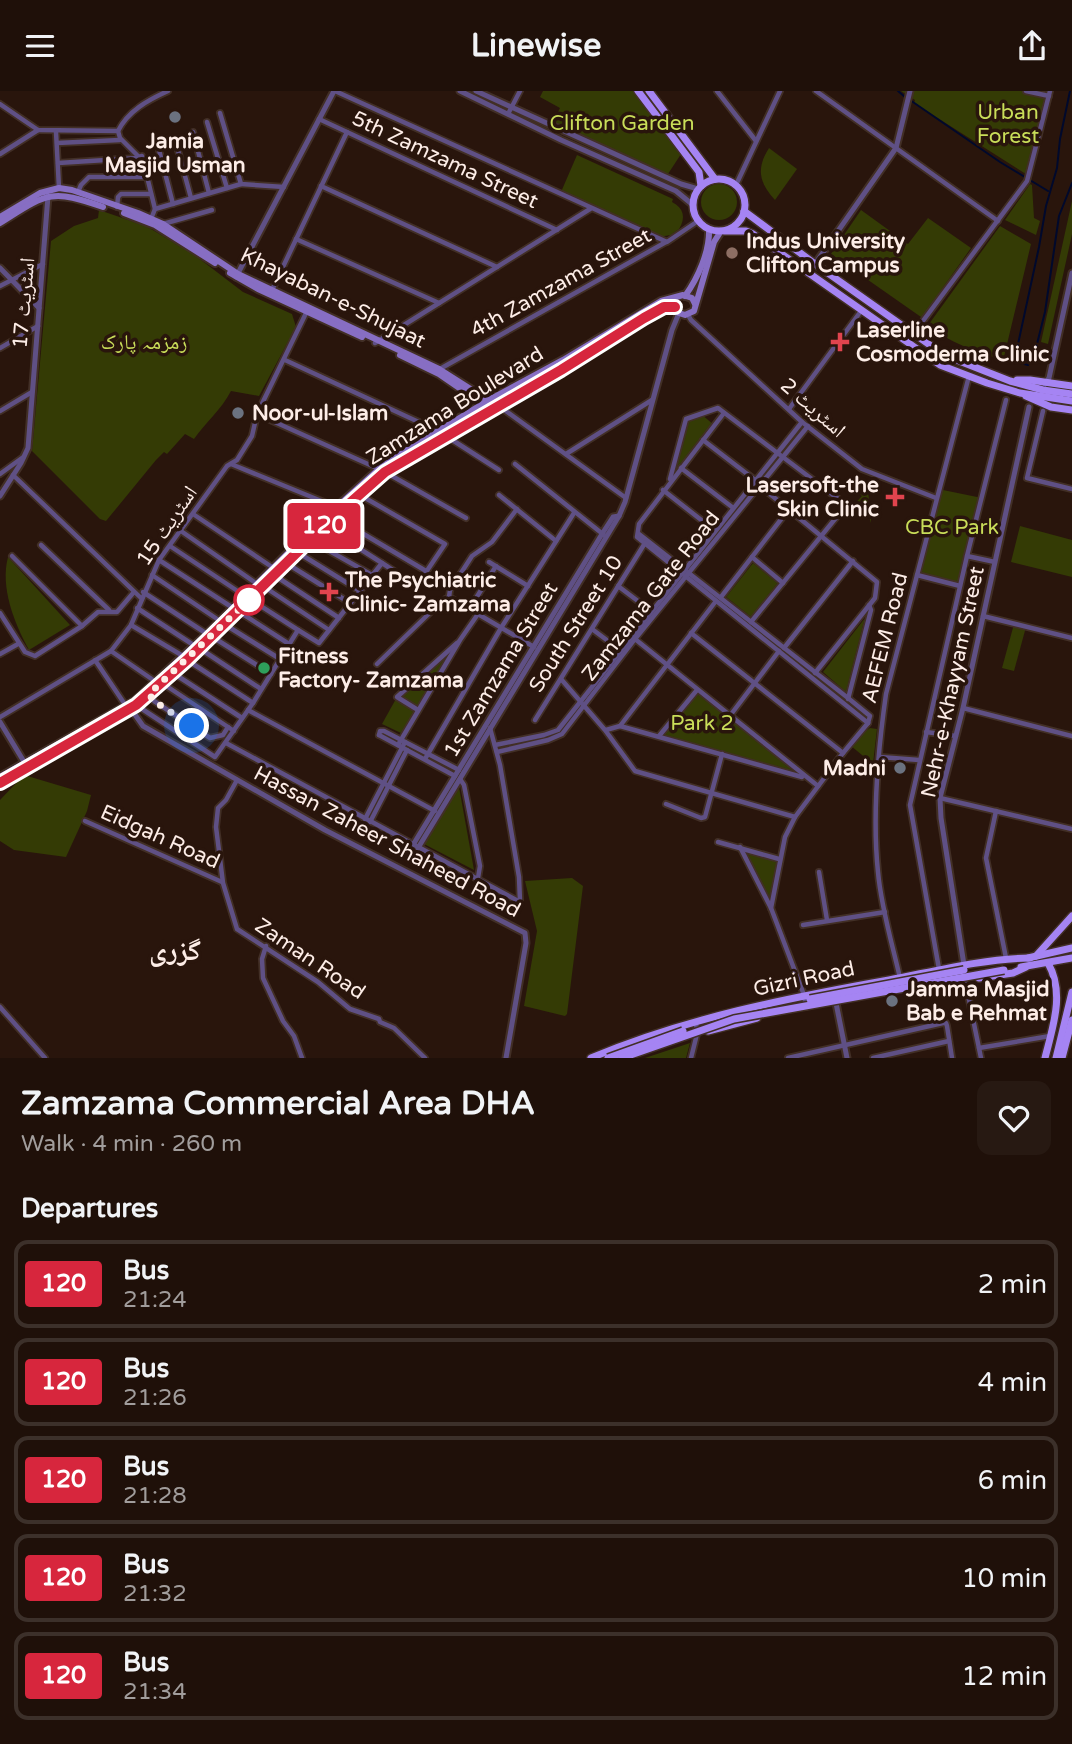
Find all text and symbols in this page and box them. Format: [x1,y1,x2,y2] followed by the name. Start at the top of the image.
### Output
[21,27,59,65] icon: menu
[471,27,601,65] text: Linewise
[1013,27,1051,65] icon: share
[977,100,1039,149] park label: Urban Forest
[348,106,542,214] street label: 5th Zamzama Street
[167,109,183,125] marker: Jamia Masjid Usman
[549,111,695,136] park label: Clifton Garden
[105,129,245,178] place label: Jamia Masjid Usman
[466,223,656,343] street label: 4th Zamzama Street
[746,229,906,278] place label: Indus University Clifton Campus
[236,242,430,354] street label: Khayaban-e-Shujaat
[724,245,740,261] marker: Indus University Clifton Campus
[8,257,40,349] street label: اسٹریٹ 17
[856,318,1049,367] place label: Laserline Cosmoderma Clinic
[101,330,187,355] park label: زمزمہ پارک
[830,332,850,352] marker: Laserline Cosmoderma Clinic
[362,341,548,471] street label: Zamzama Boulevard
[775,373,851,443] street label: اسٹریٹ 2
[252,401,388,426] place label: Noor-ul-Islam
[230,405,246,421] marker: Noor-ul-Islam
[746,473,879,522] place label: Lasersoft-the Skin Clinic
[131,481,203,571] street label: اسٹریٹ 15
[885,487,905,507] marker: Lasersoft-the Skin Clinic
[284,503,364,549] line badge: 120
[577,506,725,686] street label: Zamzama Gate Road
[301,511,347,540] text: 120
[905,515,999,540] park label: CBC Park
[524,551,628,697] street label: South Street 10
[916,564,990,800] street label: Nehr-e-Khayyam Street
[344,568,511,617] place label: The Psychiatric Clinic- Zamzama
[857,570,913,706] street label: AEFEM Road
[439,578,563,762] street label: 1st Zamzama Street
[319,582,339,602] marker: The Psychiatric Clinic- Zamzama
[234,585,264,615] unlabelled marker
[278,644,464,693] place label: Fitness Factory- Zamzama
[256,660,272,676] marker: Fitness Factory- Zamzama
[174,708,209,743] your location
[670,711,734,736] park label: Park 2
[823,756,886,781] place label: Madni
[892,760,908,776] marker: Madni
[249,761,525,923] street label: Hassan Zaheer Shaheed Road
[96,800,224,874] street label: Eidgah Road
[250,913,370,1005] street label: Zaman Road
[149,934,201,968] district label: گزری
[751,956,857,1002] street label: Gizri Road
[905,977,1049,1026] place label: Jamma Masjid Bab e Rehmat
[884,993,900,1009] marker: Jamma Masjid Bab e Rehmat
[977,1081,1051,1155] button: heart
[21,1084,535,1123] text: Zamzama Commercial Area DHA
[21,1130,242,1158] text: Walk · 4 min · 260 m
[21,1193,158,1224] text: Departures
[123,1255,169,1286] text: Bus
[41,1269,86,1298] text: 120
[978,1269,1047,1300] text: 2 min
[123,1286,187,1314] text: 21:24
[123,1353,169,1384] text: Bus
[41,1367,86,1396] text: 120
[978,1367,1047,1398] text: 4 min
[123,1384,187,1412] text: 21:26
[123,1451,169,1482] text: Bus
[41,1465,86,1494] text: 120
[978,1465,1047,1496] text: 6 min
[123,1482,187,1510] text: 21:28
[123,1549,169,1580] text: Bus
[41,1563,86,1592] text: 120
[961,1563,1047,1594] text: 10 min
[123,1580,187,1608] text: 21:32
[123,1647,169,1678] text: Bus
[41,1661,86,1690] text: 120
[961,1661,1047,1692] text: 12 min
[123,1678,187,1706] text: 21:34

